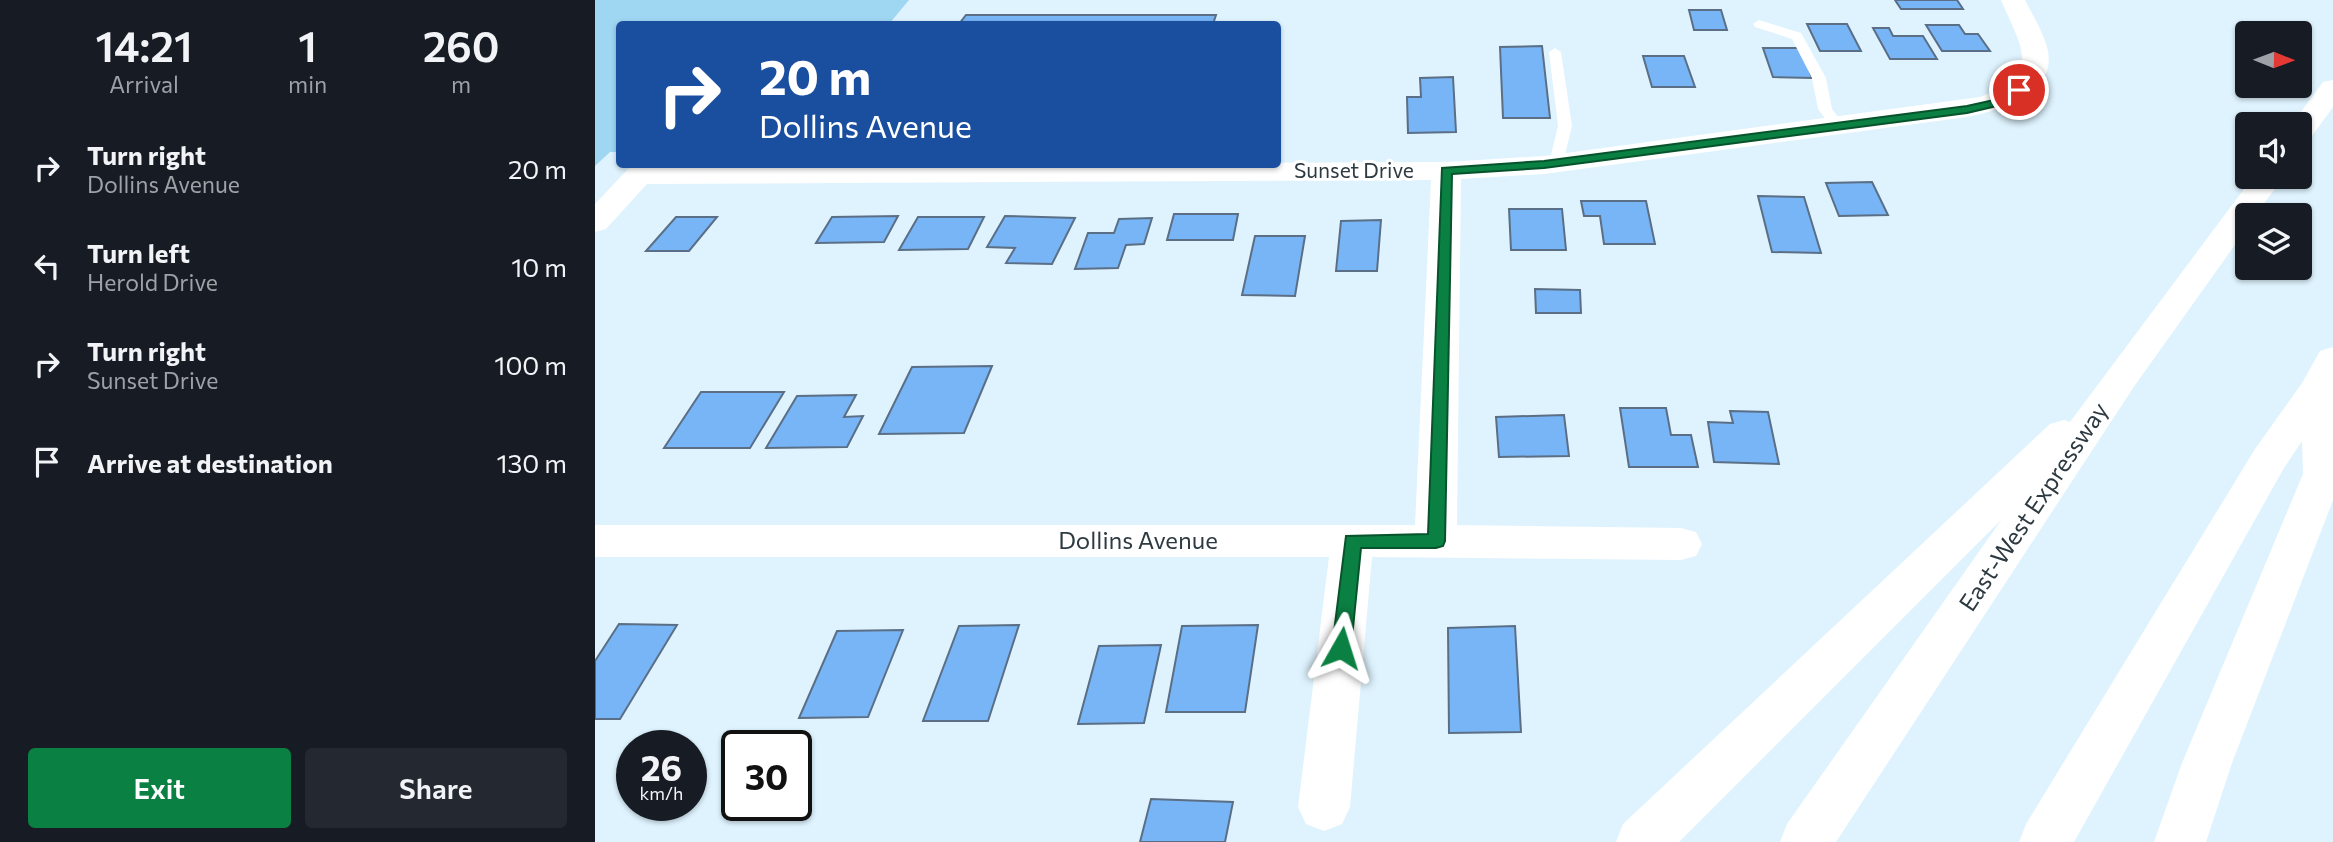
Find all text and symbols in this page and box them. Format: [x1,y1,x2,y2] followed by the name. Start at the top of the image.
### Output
[95,19,193,71] text: 14:21
[298,19,317,71] text: 1
[423,19,500,71] text: 260
[2235,21,2312,98] north arrow
[2235,21,2312,280] map controls
[759,45,871,105] text: 20 m
[644,49,735,140] icon: right
[1989,60,2049,120] pin
[109,70,179,98] text: Arrival
[288,70,327,98] text: min
[451,70,471,98] text: m
[2000,71,2038,109] icon: arrive
[759,105,972,145] text: Dollins Avenue
[2235,112,2312,189] button: sound
[87,139,206,170] text: Turn right
[28,149,66,187] icon: right
[508,153,567,184] text: 20 m
[1294,157,1414,182] street label: Sunset Drive
[87,170,240,198] text: Dollins Avenue
[2235,203,2312,280] button: layers
[87,237,190,268] text: Turn left
[28,247,66,285] icon: left
[511,251,567,282] text: 10 m
[87,268,218,296] text: Herold Drive
[87,335,206,366] text: Turn right
[28,345,66,383] icon: right
[494,349,567,380] text: 100 m
[87,366,218,394] text: Sunset Drive
[1952,396,2113,616] street label: East-West Expressway
[28,443,66,481] icon: arrive
[87,447,333,478] text: Arrive at destination
[496,447,567,478] text: 130 m
[1058,525,1218,554] street label: Dollins Avenue
[1304,611,1378,685] position arrow
[721,730,812,821] speed limit sign: 30
[641,745,682,788] text: 26
[28,748,291,828] button: Exit
[305,748,567,828] button: Share
[640,782,683,804] text: km/h

